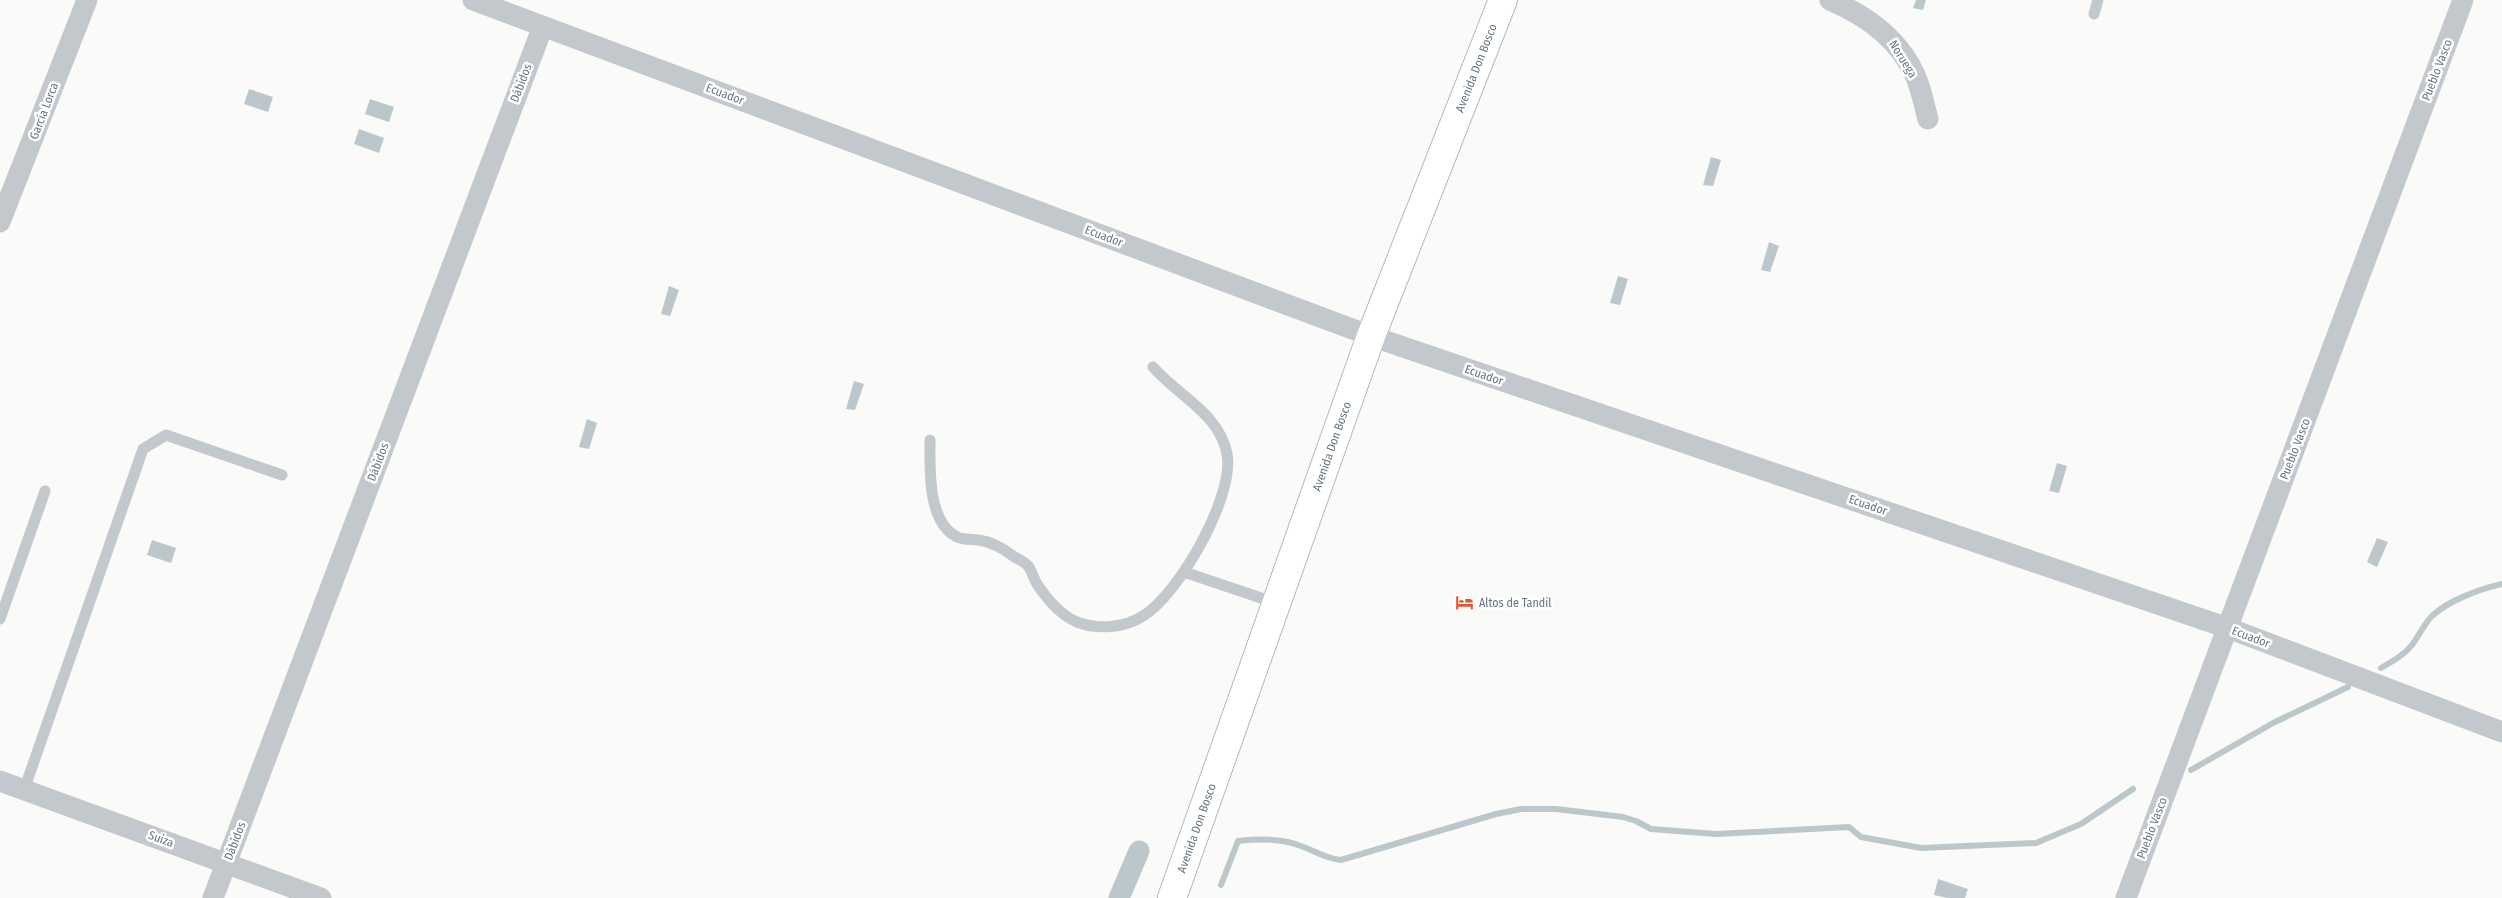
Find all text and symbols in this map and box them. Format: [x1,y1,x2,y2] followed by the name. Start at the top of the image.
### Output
[1453,22,1500,114] street label: Avenida Don Bosco
[2419,37,2455,103] street label: Pueblo Vasco
[1886,38,1920,80] street label: Noruega
[507,62,535,104] street label: Dábidos
[704,80,747,108] street label: Ecuador
[27,81,61,141] street label: García Lorca
[1083,222,1126,250] street label: Ecuador
[1463,362,1506,388] street label: Ecuador
[1310,400,1354,493] street label: Avenida Don Bosco
[2277,416,2313,482] street label: Pueblo Vasco
[364,441,392,483] street label: Dábidos
[1847,492,1890,518] street label: Ecuador
[1455,593,1475,613] hotel icon: Altos de Tandil
[1479,596,1551,610] place label: Altos de Tandil
[2230,623,2273,651] street label: Ecuador
[1174,782,1219,875] street label: Avenida Don Bosco
[2134,795,2170,861] street label: Pueblo Vasco
[221,820,249,862] street label: Dábidos
[147,828,176,850] street label: Suiza

